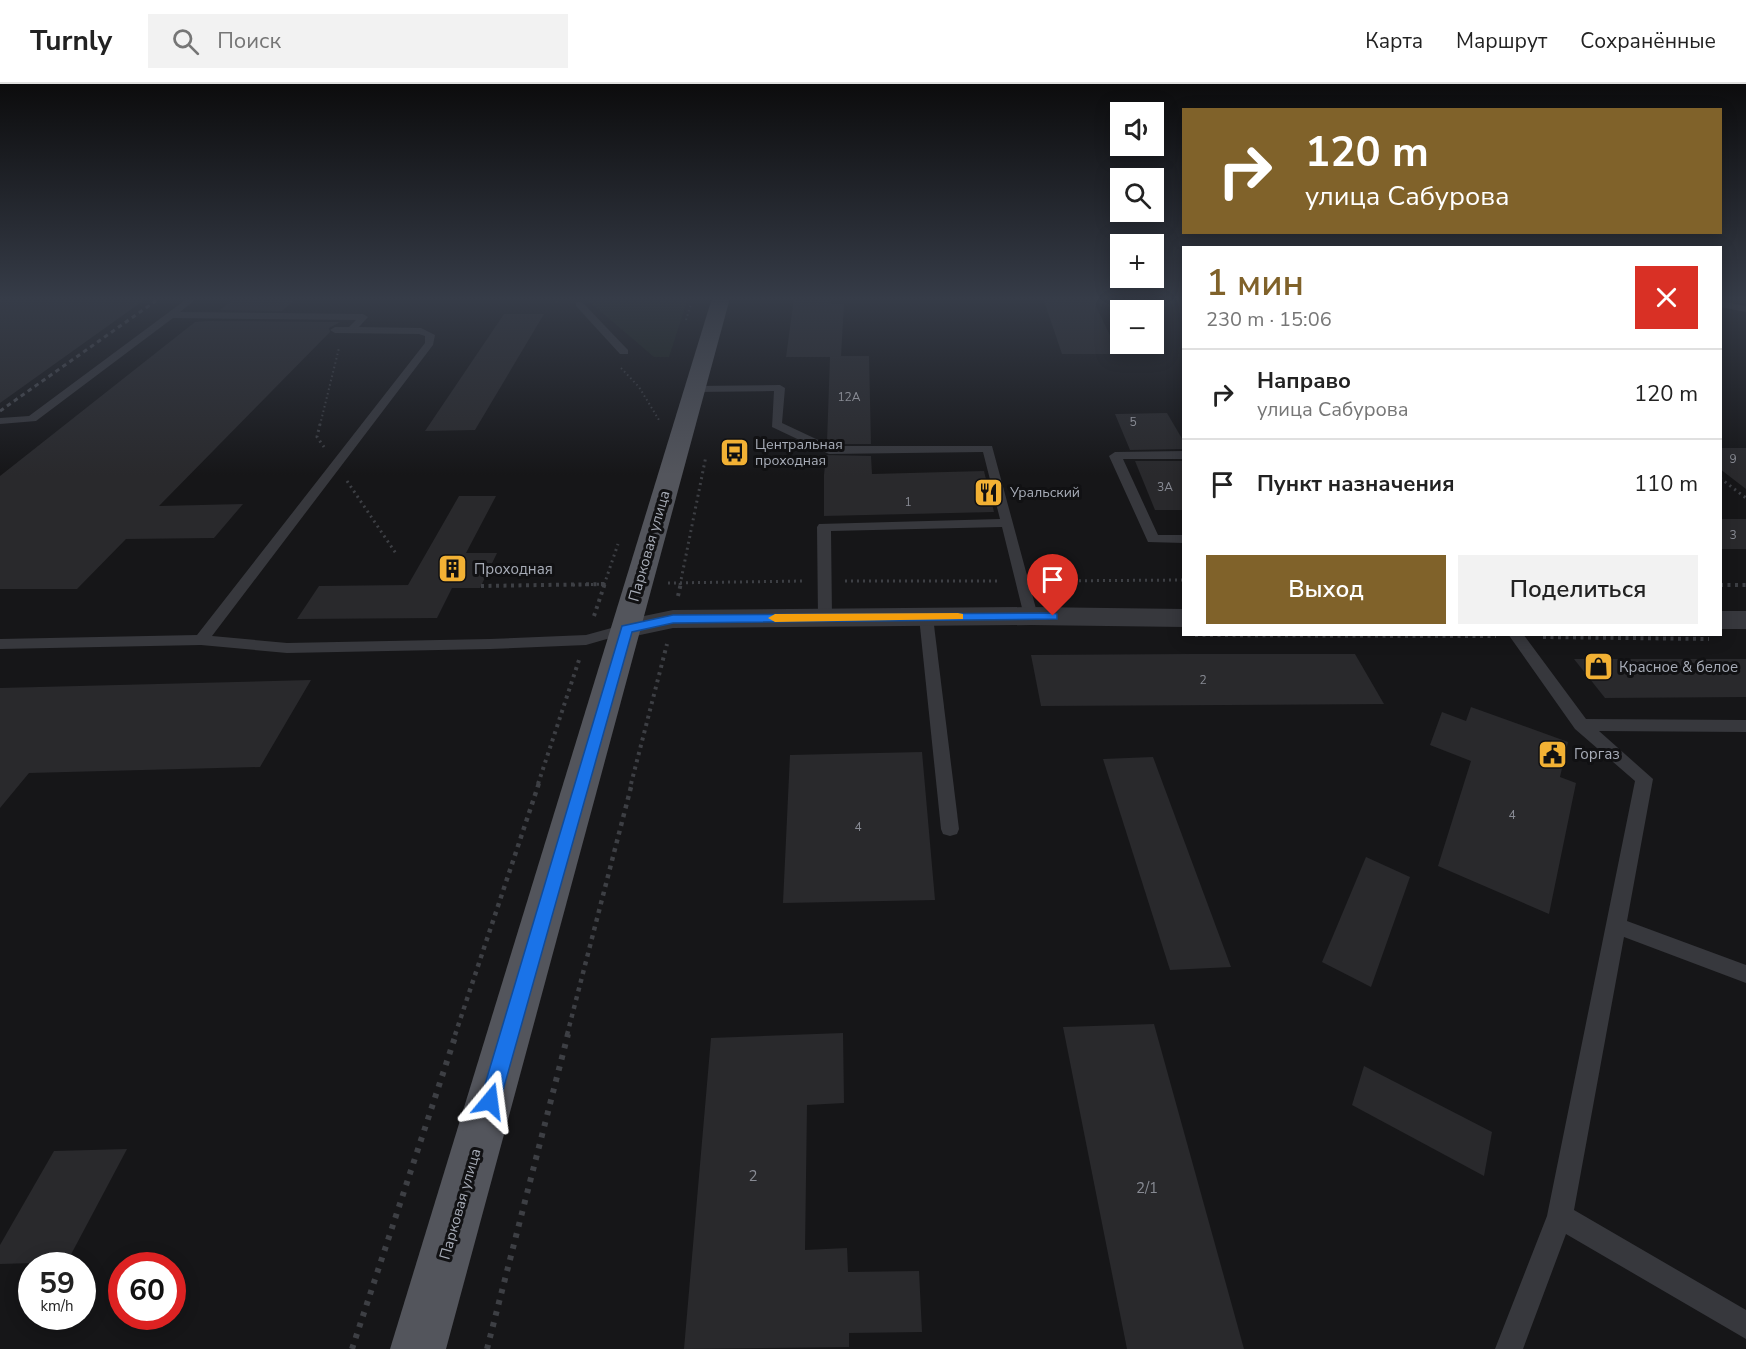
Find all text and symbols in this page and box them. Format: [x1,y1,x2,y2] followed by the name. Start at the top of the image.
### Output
[148,14,568,68] search box
[30,22,112,60] text: Turnly
[169,25,202,58] icon: search
[217,26,281,56] text: Поиск
[1365,27,1423,55] text: Карта
[1456,27,1547,55] text: Маршрут
[1580,27,1716,55] text: Сохранённые
[1110,102,1164,354] map controls
[1110,102,1164,156] button: sound
[1305,124,1429,181] text: 120 m
[1206,132,1284,210] icon: right
[1110,168,1164,222] button: search
[1305,178,1510,215] text: улица Сабурова
[1110,234,1164,288] button: +
[1206,259,1304,308] text: 1 мин
[1635,266,1698,329] button: close
[1110,300,1164,354] button: −
[1206,306,1332,333] text: 230 m · 15:06
[1257,366,1351,396] text: Направо
[1206,378,1239,411] icon: right
[1634,379,1698,409] text: 120 m
[837,389,861,405] house number: 12А
[1257,396,1409,423] text: улица Сабурова
[1129,414,1137,430] house number: 5
[755,435,843,470] place label: Центральная проходная
[718,436,750,468] bus stop icon: Центральная проходная
[1729,451,1737,467] house number: 9
[1206,468,1239,501] icon: arrive
[1257,469,1455,499] text: Пункт назначения
[1634,469,1698,499] text: 110 m
[973,476,1005,508] restaurant icon: Уральский
[1157,479,1173,495] house number: 3А
[1009,483,1080,502] place label: Уральский
[624,488,674,604] street label: Парковая улица
[904,494,912,510] house number: 1
[1729,527,1737,543] house number: 3
[437,553,469,585] building icon: Проходная
[1027,554,1078,616] pin
[1206,555,1446,624] button: Выход
[1458,555,1698,624] button: Поделиться
[474,559,553,579] place label: Проходная
[1036,563,1069,596] icon: arrive
[1582,651,1614,683] shop icon: Красное & белое
[1619,657,1738,677] place label: Красное & белое
[1199,672,1207,688] house number: 2
[1537,738,1569,770] public building icon: Горгаз
[1574,744,1620,764] place label: Горгаз
[1508,807,1516,823] house number: 4
[854,819,862,835] house number: 4
[458,1069,522,1133] position arrow
[435,1146,485,1262] street label: Парковая улица
[748,1166,758,1186] house number: 2
[1136,1178,1158,1198] house number: 2/1
[108,1252,186,1330] speed limit sign: 60
[39,1263,75,1304] text: 59
[40,1296,74,1316] text: km/h

